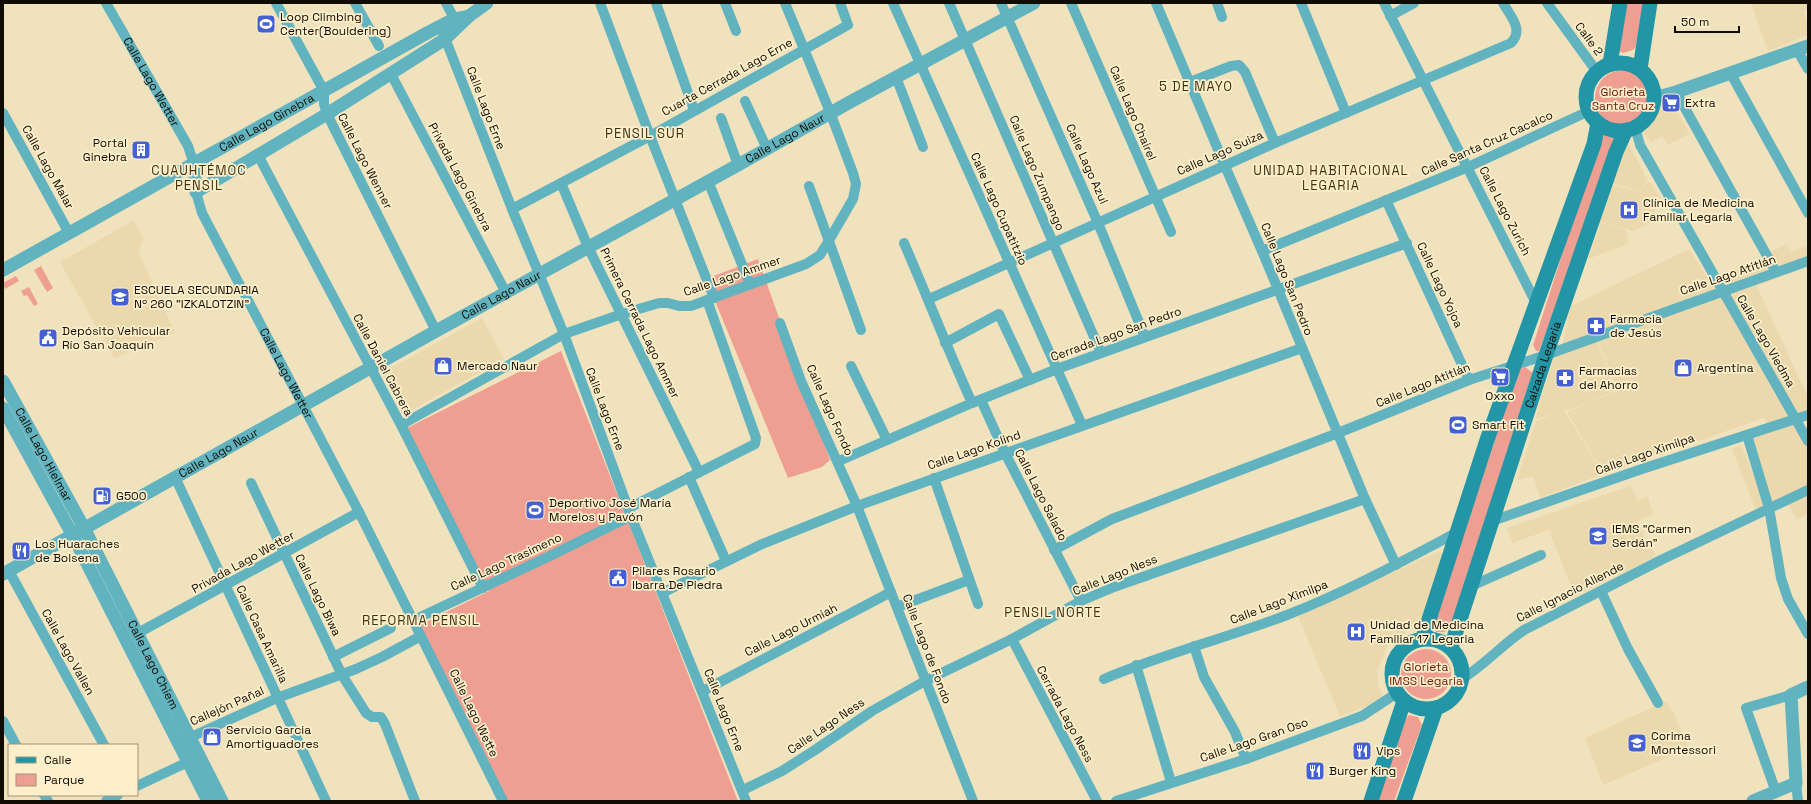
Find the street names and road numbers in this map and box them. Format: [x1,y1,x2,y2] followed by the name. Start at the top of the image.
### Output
[1571,19,1607,59] street label: Calle 2
[119,34,183,130] street label: Calle Lago Wetter
[659,34,795,120] street label: Cuarta Cerrada Lago Erne
[1106,63,1160,163] street label: Calle Lago Chairel
[463,64,509,152] street label: Calle Lago Erne
[216,90,317,156] street label: Calle Lago Ginebra
[1419,107,1555,179] street label: Calle Santa Cruz Cacalco
[334,110,396,212] street label: Calle Lago Wenner
[742,110,828,167] street label: Calle Lago Naur
[1005,113,1069,233] street label: Calle Lago Zumpango
[424,120,496,234] street label: Privada Lago Ginebra
[1062,121,1112,207] street label: Calle Lago Azul
[18,122,78,212] street label: Calle Lago Malar
[1174,127,1266,179] street label: Calle Lago Suiza
[967,150,1031,268] street label: Calle Lago Cupatitzio
[1476,164,1534,258] street label: Calle Lago Zurich
[1257,220,1317,338] street label: Calle Lago San Pedro
[1413,239,1467,331] street label: Calle Lago Yojoa
[596,245,684,401] street label: Primera Cerrada Lago Ammer
[1678,251,1778,299] street label: Calle Lago Atitlán
[681,252,783,300] street label: Calle Lago Ammer
[458,266,544,324] street label: Calle Lago Naur
[1733,292,1799,390] street label: Calle Lago Viedma
[1048,303,1184,365] street label: Cerrada Lago San Pedro
[349,311,417,419] street label: Calle Daniel Cabrera
[1521,319,1565,410] street label: Calzada Legaria
[256,325,317,422] street label: Calle Lago Wetter
[1373,359,1473,411] street label: Calle Lago Atitlán
[803,362,857,458] street label: Calle Lago Fondo
[582,365,628,453] street label: Calle Lago Erne
[11,405,76,505] street label: Calle Lago Hielmar
[176,424,261,482] street label: Calle Lago Naur
[925,427,1023,473] street label: Calle Lago Kolind
[1593,430,1697,478] street label: Calle Lago Ximilpa
[1011,446,1071,544] street label: Calle Lago Salado
[189,527,298,597] street label: Privada Lago Wetter
[448,529,564,595] street label: Calle Lago Trasimeno
[291,551,345,639] street label: Calle Lago Biwa
[1070,551,1160,599] street label: Calle Lago Ness
[1514,558,1626,626] street label: Calle Ignacio Allende
[1228,576,1330,628] street label: Calle Lago Ximilpa
[232,582,292,686] street label: Calle Casa Amarilla
[899,592,955,706] street label: Calle Lago de Fondo
[742,600,840,660] street label: Calle Lago Urmiah
[38,606,98,698] street label: Calle Lago Vallen
[124,617,182,712] street label: Calle Lago Chiem
[1033,663,1097,765] street label: Cerrada Lago Ness
[446,666,502,760] street label: Calle Lago Wette
[700,666,748,754] street label: Calle Lago Erne
[187,683,267,729] street label: Callejón Pañal
[784,694,868,758] street label: Calle Lago Ness
[1198,714,1310,766] street label: Calle Lago Gran Oso

